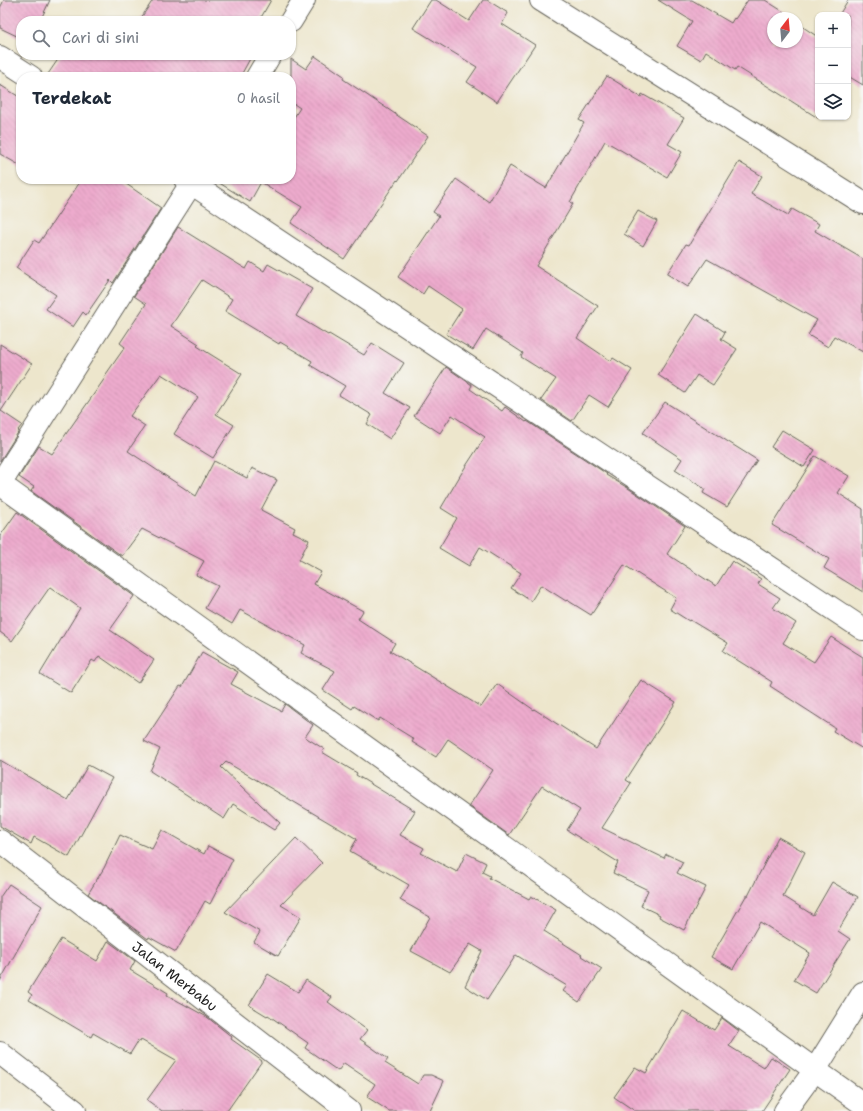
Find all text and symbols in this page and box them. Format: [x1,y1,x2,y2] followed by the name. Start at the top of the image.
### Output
[767,12,803,48] north arrow
[815,12,851,120] map controls
[815,12,851,48] button: +
[16,16,296,60] search box
[30,27,52,49] icon: search
[62,28,139,48] text: Cari di sini
[815,48,851,84] button: −
[815,84,851,120] button: layers
[32,87,112,109] text: Terdekat
[237,90,280,107] text: 0 hasil
[128,937,221,1015] street label: Jalan Merbabu

